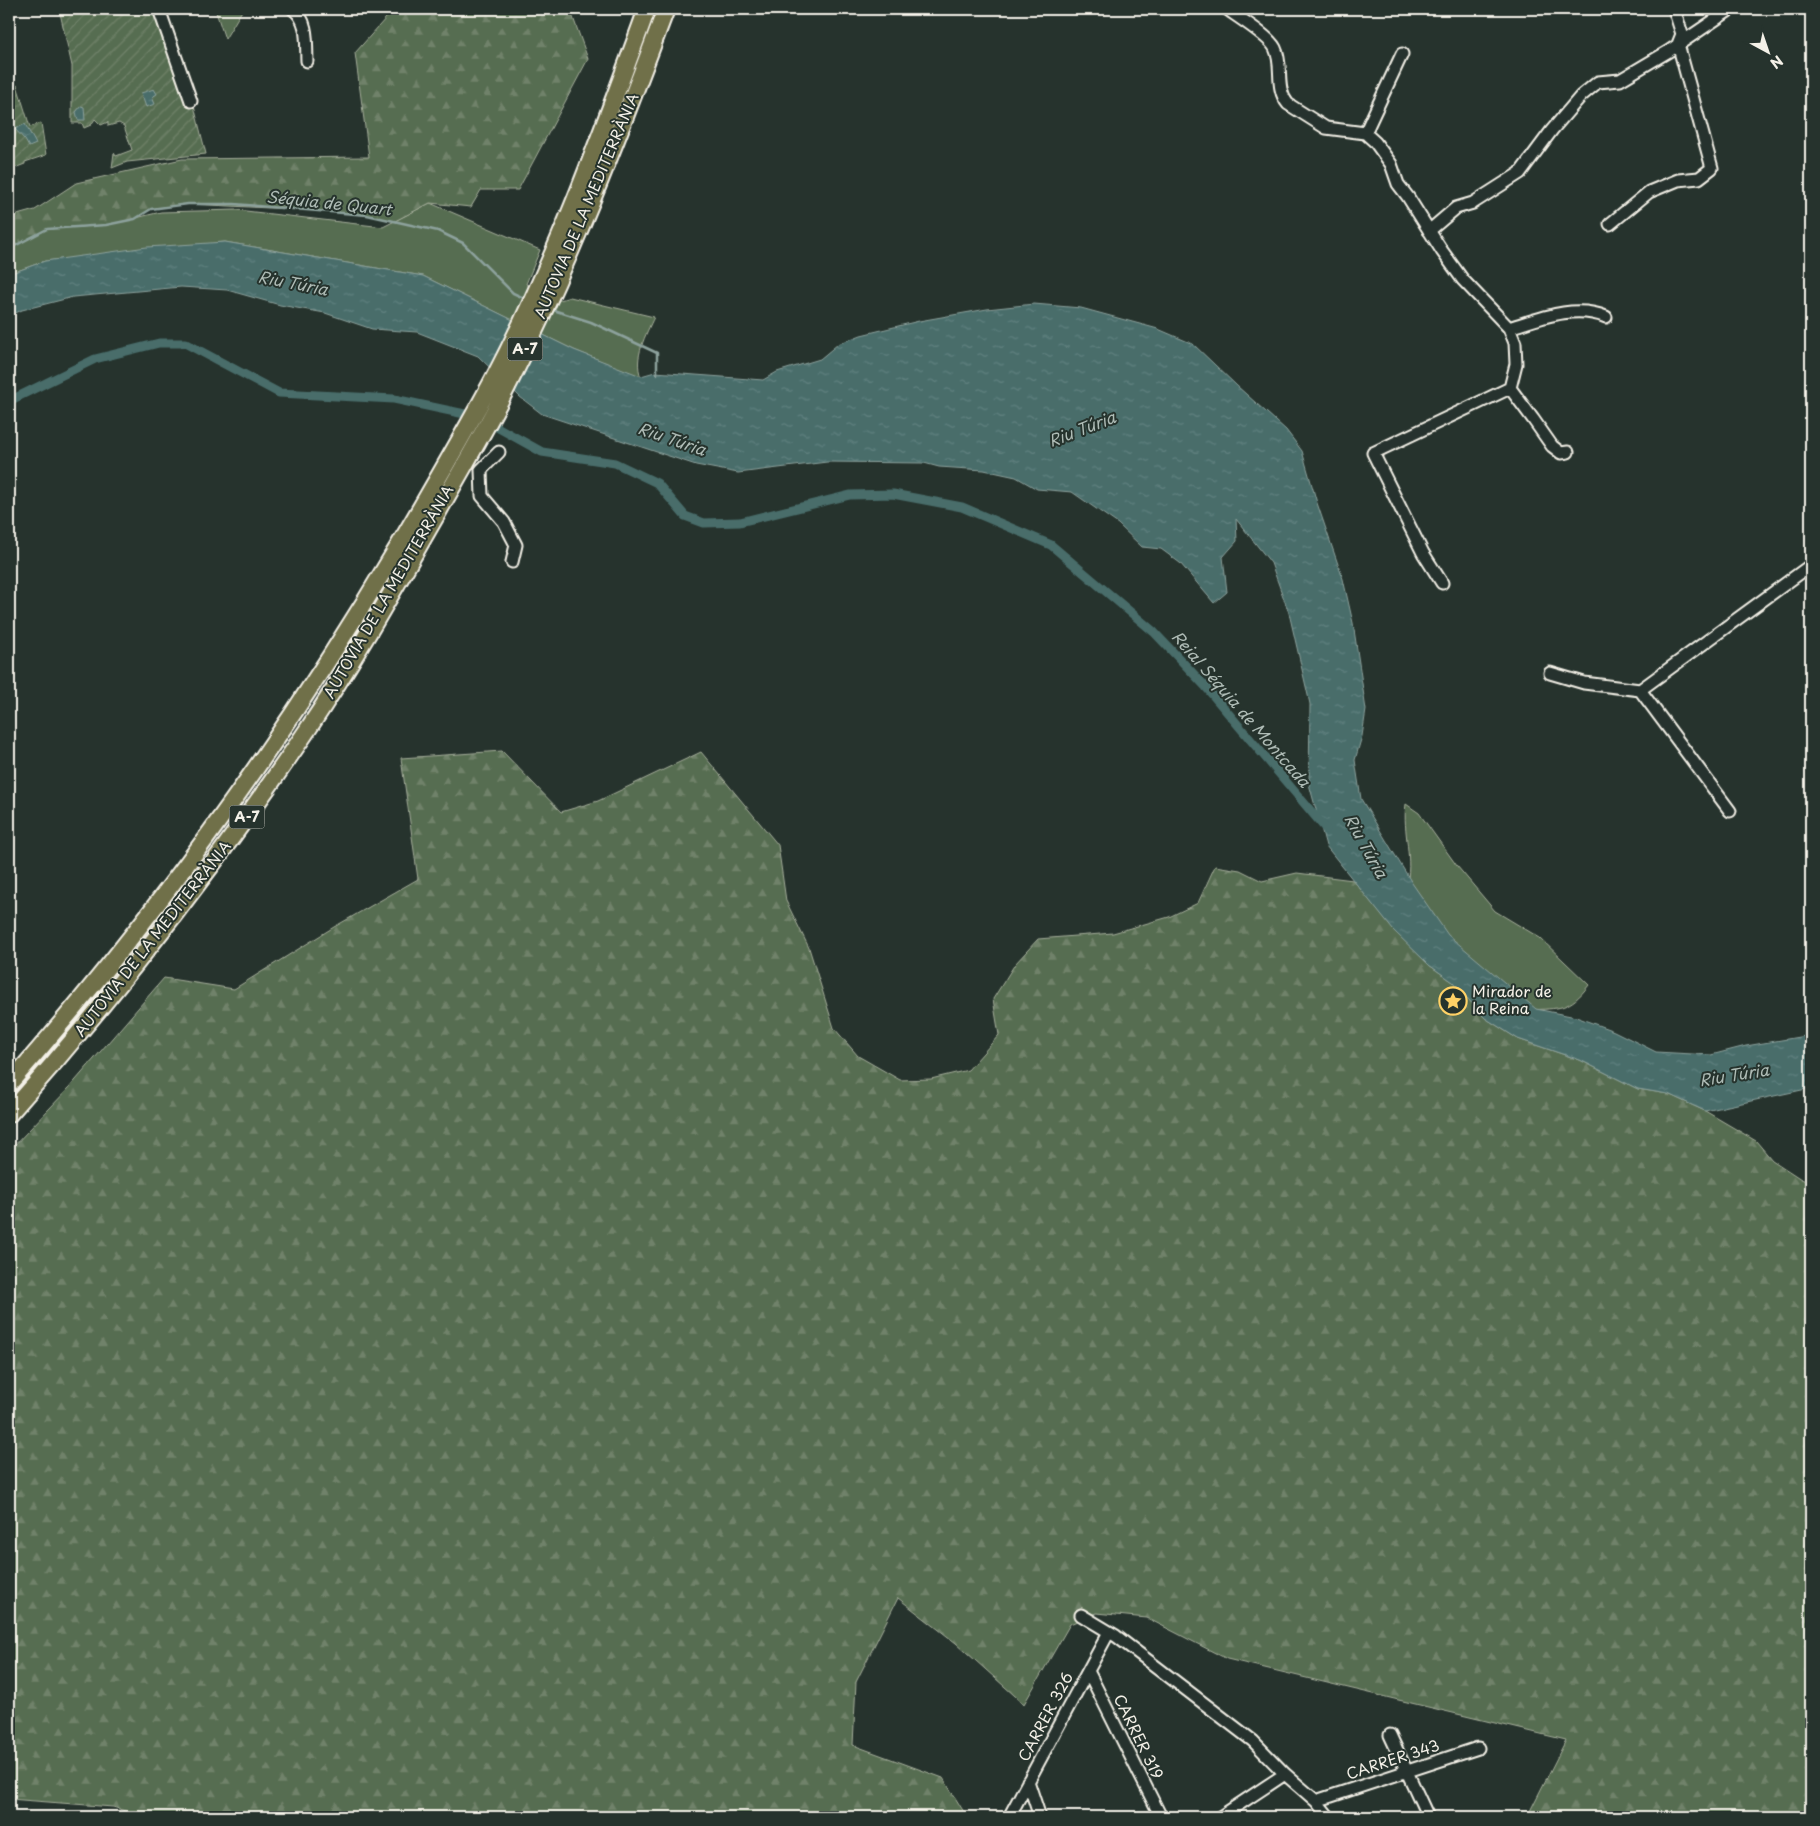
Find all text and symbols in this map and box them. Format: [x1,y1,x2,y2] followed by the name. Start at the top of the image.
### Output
[1742,28,1792,78] north arrow
[1766,51,1788,74] text: N
[528,89,644,322] street label: AUTOVIA DE LA MEDITERRÀNIA
[265,184,395,221] water label: Séquia de Quart
[256,264,331,301] water label: Riu Túria
[508,338,542,360] road number: A-7
[1045,404,1120,452] water label: Riu Túria
[635,415,710,461] water label: Riu Túria
[317,480,458,702] street label: AUTOVIA DE LA MEDITERRÀNIA
[1167,625,1317,793] water label: Reial Séquia de Montcada
[230,806,264,829] road number: A-7
[1339,809,1395,883] water label: Riu Túria
[68,835,236,1041] street label: AUTOVIA DE LA MEDITERRÀNIA
[1472,979,1552,1019] place label: Mirador de la Reina
[1438,986,1468,1016] place icon: Mirador de la Reina
[1697,1057,1771,1091] water label: Riu Túria
[1011,1668,1078,1765] street label: CARRER 326
[1109,1690,1170,1783] street label: CARRER 319
[1343,1733,1442,1784] street label: CARRER 343

